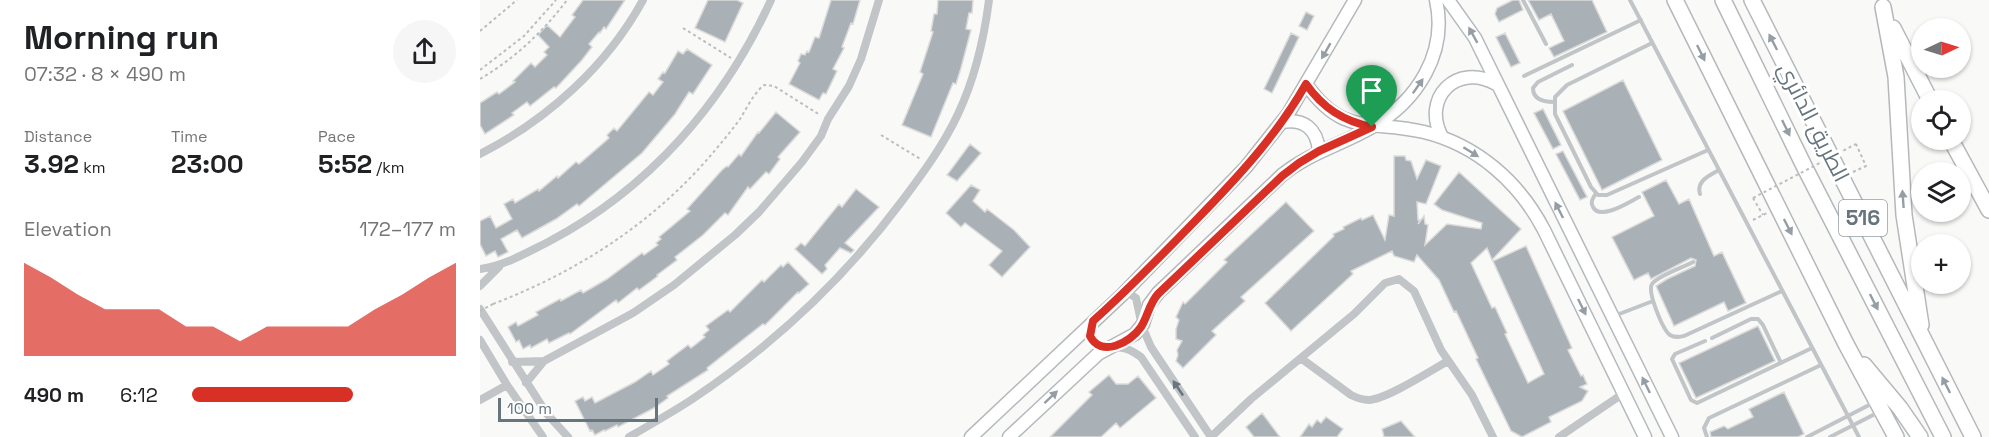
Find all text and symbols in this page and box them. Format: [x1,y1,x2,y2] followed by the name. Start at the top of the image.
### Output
[24,17,219,59] text: Morning run
[1911,18,1971,78] north arrow
[1911,18,1971,294] map controls
[393,20,456,83] button: share
[1468,27,1478,44] one-way arrow
[1768,34,1778,51] one-way arrow
[1320,43,1331,59] one-way arrow
[1696,44,1705,61] one-way arrow
[1769,58,1856,188] street label: الطريق الدائري
[24,61,186,87] text: 07:32 · 8 × 490 m
[1346,65,1397,127] pin
[1355,74,1388,107] icon: arrive
[1412,78,1424,94] one-way arrow
[1911,90,1971,150] button: locate
[1781,119,1790,136] one-way arrow
[24,126,92,147] text: Distance
[171,126,207,147] text: Time
[318,126,355,147] text: Pace
[1463,146,1479,157] one-way arrow
[24,147,79,181] text: 3.92
[171,147,244,181] text: 23:00
[318,147,372,181] text: 5:52
[79,157,106,178] text: km
[372,157,405,178] text: /km
[1911,162,1971,222] button: layers
[1898,189,1908,208] one-way arrow
[1839,200,1887,236] road number: 516
[1555,201,1565,219] one-way arrow
[24,216,112,242] text: Elevation
[359,216,456,242] text: 172–177 m
[1783,219,1792,236] one-way arrow
[1911,234,1971,294] button: +
[1869,293,1879,310] one-way arrow
[1577,298,1587,315] one-way arrow
[1642,376,1651,393] one-way arrow
[1942,376,1952,394] one-way arrow
[1173,380,1184,397] one-way arrow
[24,382,84,408] text: 490 m
[120,382,158,408] text: 6:12
[1044,390,1059,404] one-way arrow
[498,395,658,422] scale bar
[507,398,552,419] text: 100 m

